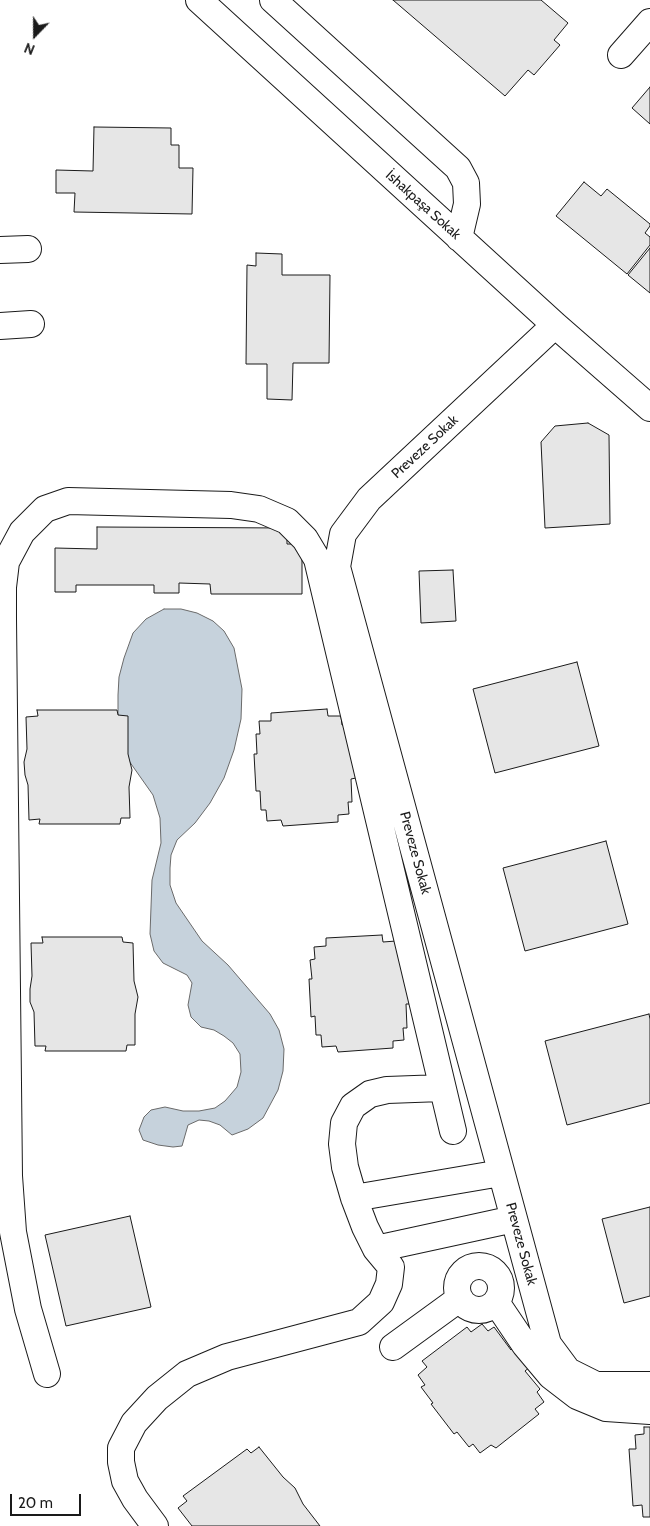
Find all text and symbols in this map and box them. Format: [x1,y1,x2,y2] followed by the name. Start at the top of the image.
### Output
[10,10,60,60] north arrow
[21,39,37,59] text: N
[382,167,464,243] street label: İshakpaşa Sokak
[388,412,462,482] street label: Preveze Sokak
[396,810,434,896] street label: Preveze Sokak
[502,1201,540,1287] street label: Preveze Sokak
[12,1484,84,1516] scale bar
[18,1494,53,1512] text: 20 m

